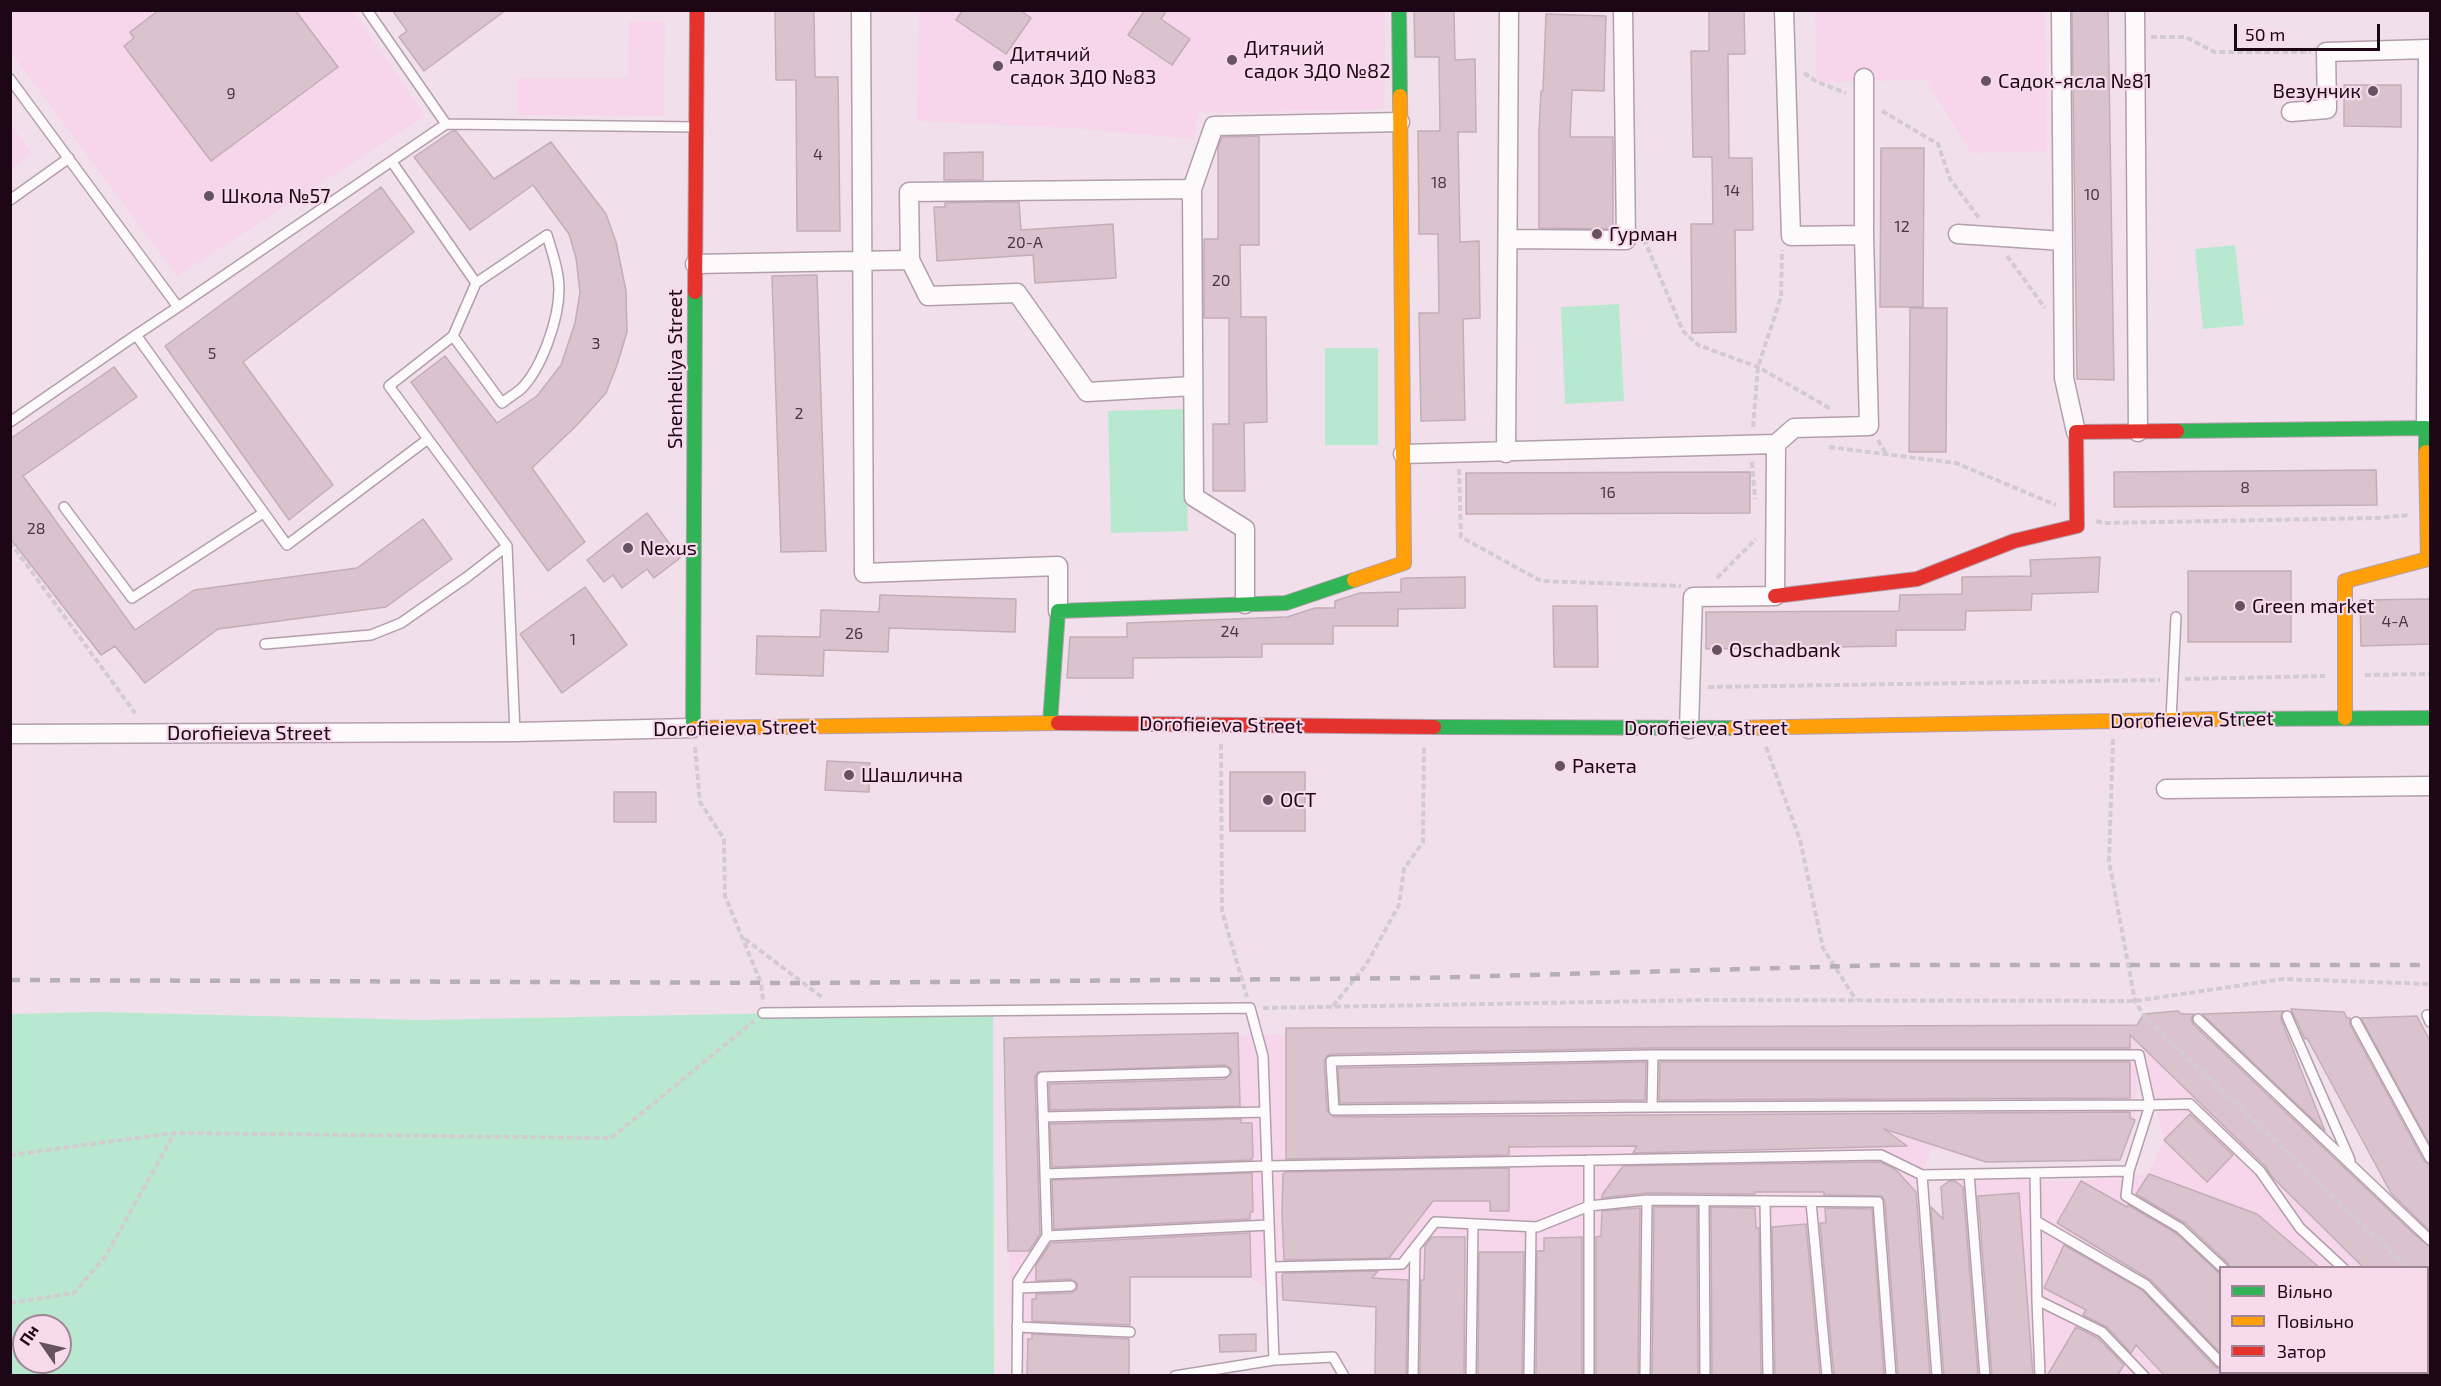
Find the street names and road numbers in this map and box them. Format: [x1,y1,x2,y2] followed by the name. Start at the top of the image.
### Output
[663,289,687,449] street label: Shenheliya Street
[2110,707,2274,733] street label: Dorofieieva Street
[1139,712,1303,738] street label: Dorofieieva Street
[653,715,817,741] street label: Dorofieieva Street
[1624,716,1788,740] street label: Dorofieieva Street
[167,721,331,745] street label: Dorofieieva Street

